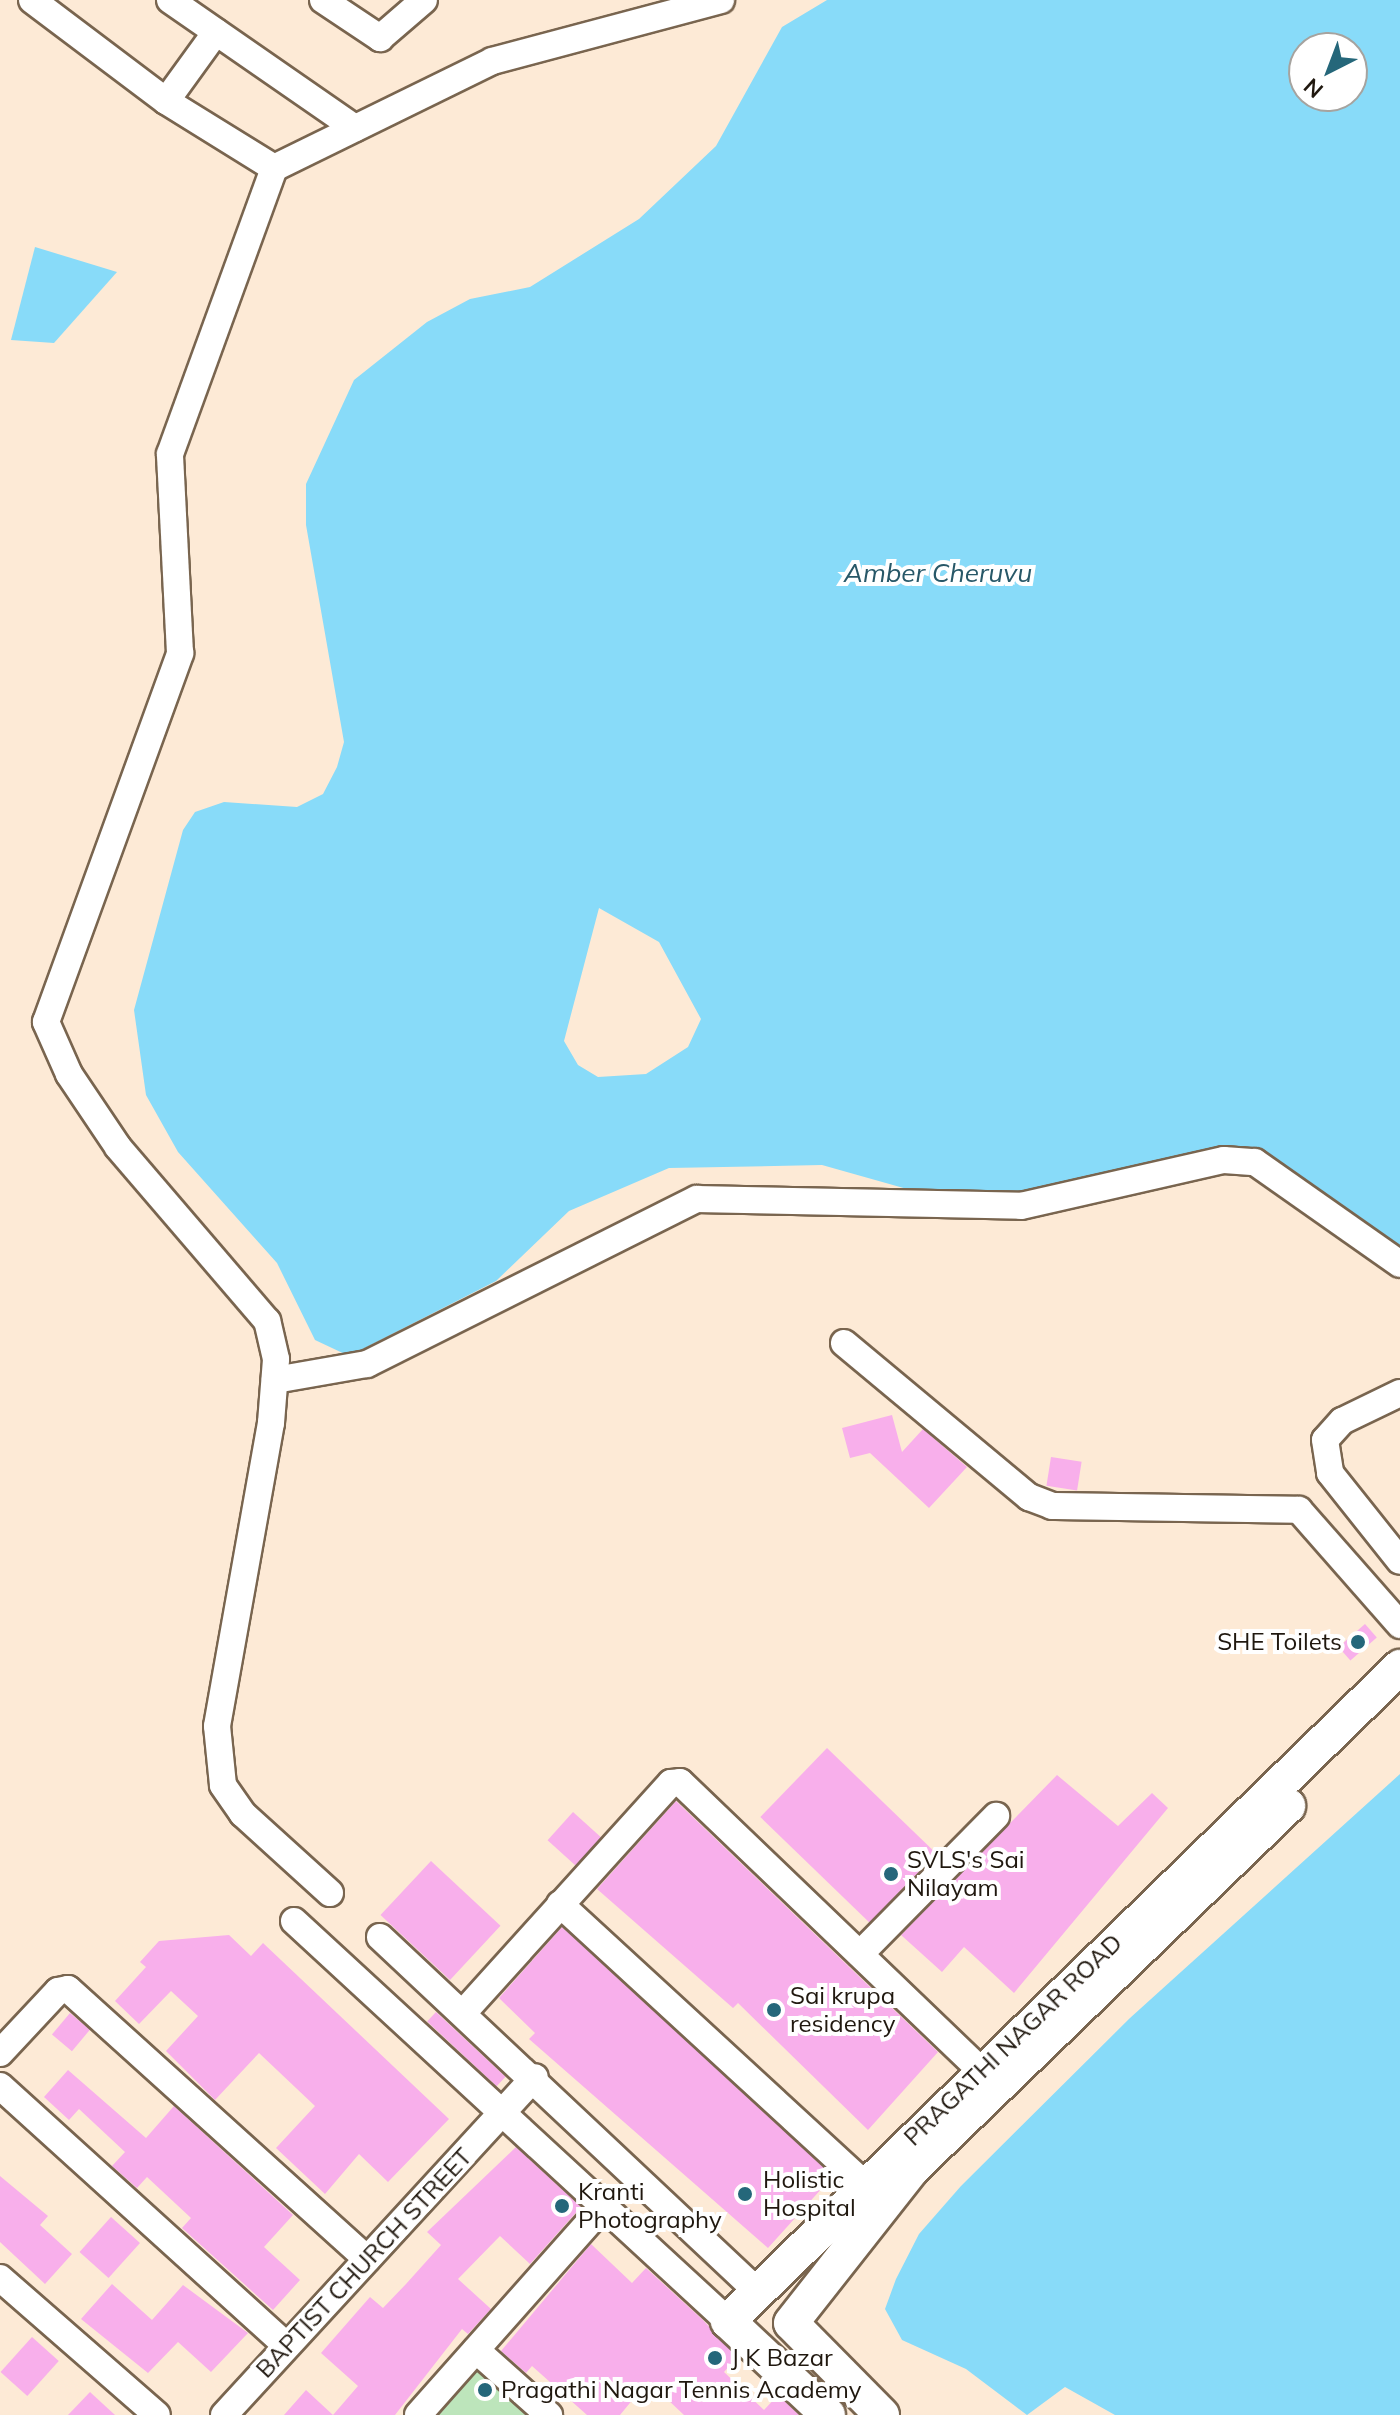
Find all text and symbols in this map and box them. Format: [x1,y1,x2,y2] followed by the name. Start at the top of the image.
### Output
[1288,32,1368,112] north arrow
[1298,72,1329,104] text: N
[844,557,1032,589] water label: Amber Cheruvu
[1217,1628,1342,1656] place label: SHE Toilets
[1349,1633,1367,1651] marker: SHE Toilets
[907,1846,1025,1902] place label: SVLS's Sai Nilayam
[882,1865,900,1883] marker: SVLS's Sai Nilayam
[898,1928,1128,2152] street label: PRAGATHI NAGAR ROAD
[790,1982,895,2038] place label: Sai krupa residency
[765,2001,783,2019] marker: Sai krupa residency
[250,2142,478,2384] street label: BAPTIST CHURCH STREET
[763,2166,856,2222] place label: Holistic Hospital
[578,2178,722,2234] place label: Kranti Photography
[734,2183,756,2205] marker: Holistic Hospital
[553,2197,571,2215] marker: Kranti Photography
[731,2344,833,2372] place label: J K Bazar
[706,2349,724,2367] marker: J K Bazar
[501,2376,861,2404] place label: Pragathi Nagar Tennis Academy
[476,2381,494,2399] marker: Pragathi Nagar Tennis Academy

